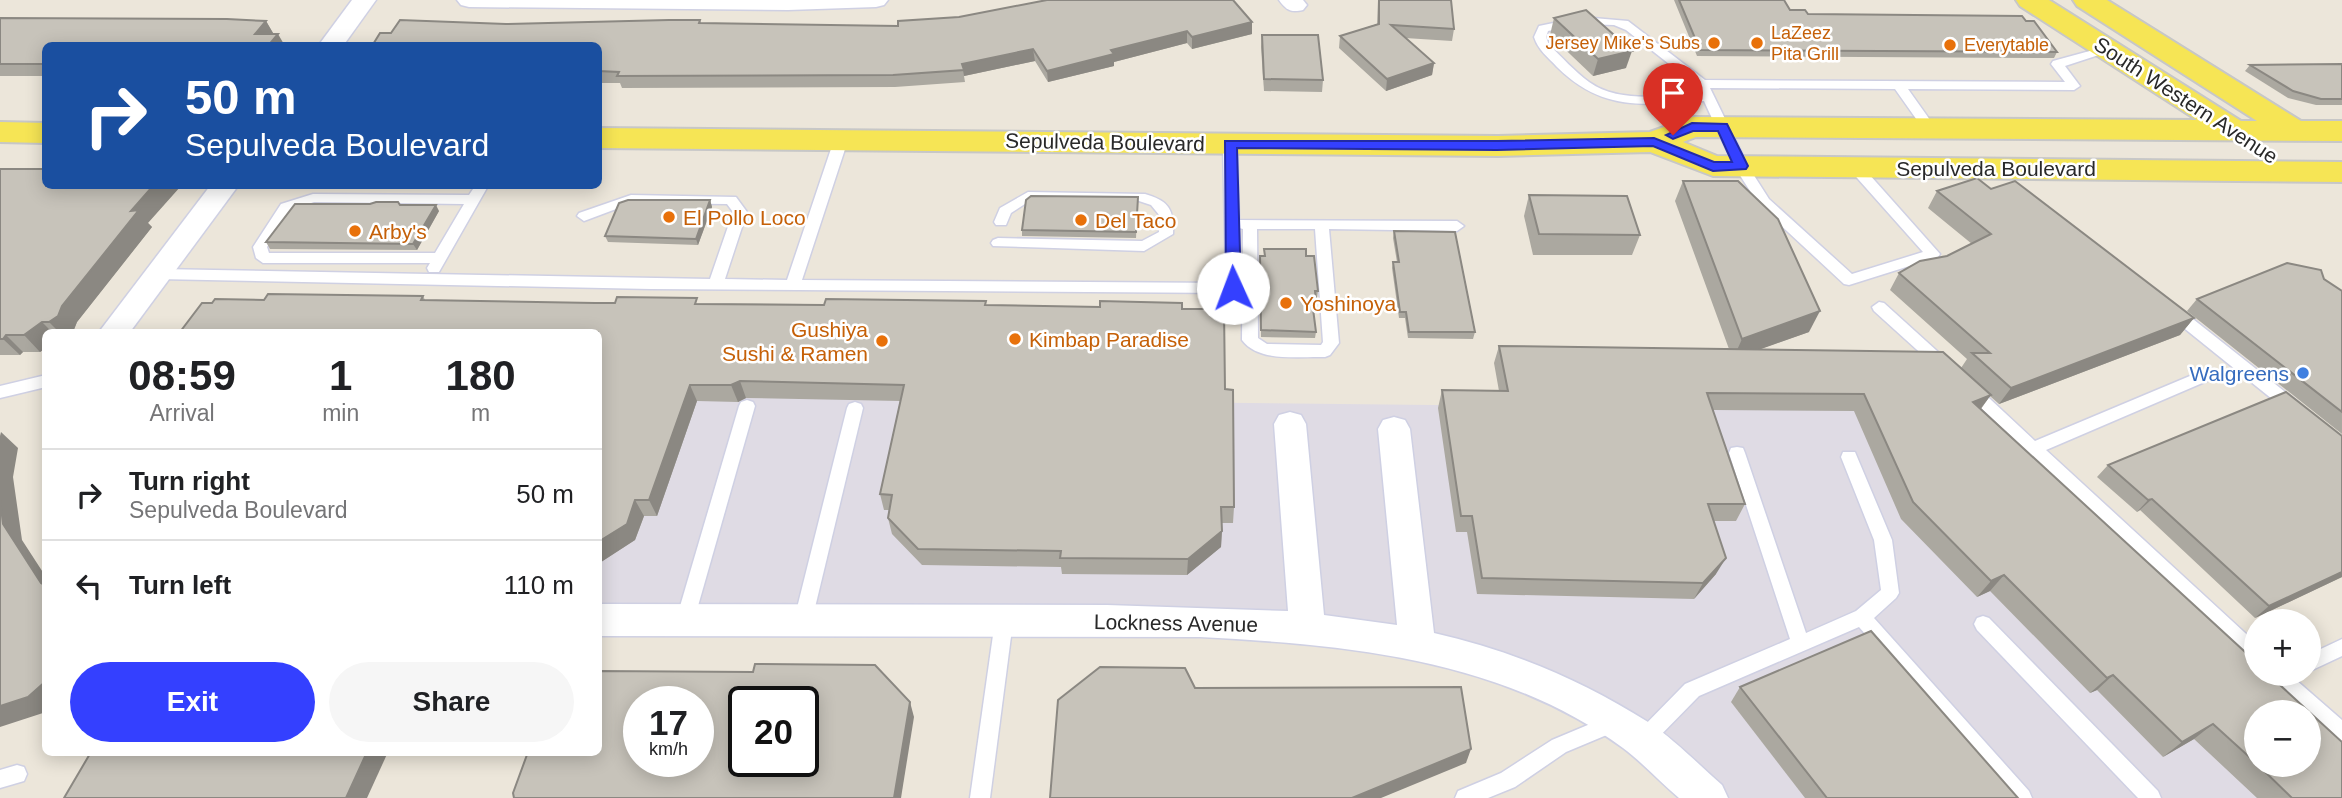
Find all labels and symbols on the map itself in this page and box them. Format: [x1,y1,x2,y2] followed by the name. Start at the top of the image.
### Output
[1771,23,1839,64] place label: LaZeez Pita Grill
[2090,32,2282,168] street label: South Western Avenue
[1546,33,1700,53] place label: Jersey Mike's Subs
[1706,35,1722,51] marker: Jersey Mike's Subs
[1749,35,1765,51] marker: LaZeez Pita Grill
[1964,35,2049,55] place label: Everytable
[1942,37,1958,53] marker: Everytable
[1643,63,1703,135] pin
[1005,129,1205,155] street label: Sepulveda Boulevard
[1896,157,2096,180] street label: Sepulveda Boulevard
[683,206,806,229] place label: El Pollo Loco
[661,209,677,225] marker: El Pollo Loco
[1095,209,1176,232] place label: Del Taco
[1073,212,1089,228] marker: Del Taco
[369,220,427,243] place label: Arby's
[347,223,363,239] marker: Arby's
[1196,251,1270,325] position arrow
[1300,292,1396,315] place label: Yoshinoya
[1278,295,1294,311] marker: Yoshinoya
[722,318,868,365] place label: Gushiya Sushi & Ramen
[1029,328,1189,351] place label: Kimbap Paradise
[1007,331,1023,347] marker: Kimbap Paradise
[874,333,890,349] marker: Gushiya Sushi & Ramen
[2189,362,2289,385] place label: Walgreens
[2295,365,2311,381] marker: Walgreens
[1094,610,1258,636] street label: Lockness Avenue
[728,686,819,777] speed limit sign: 20

